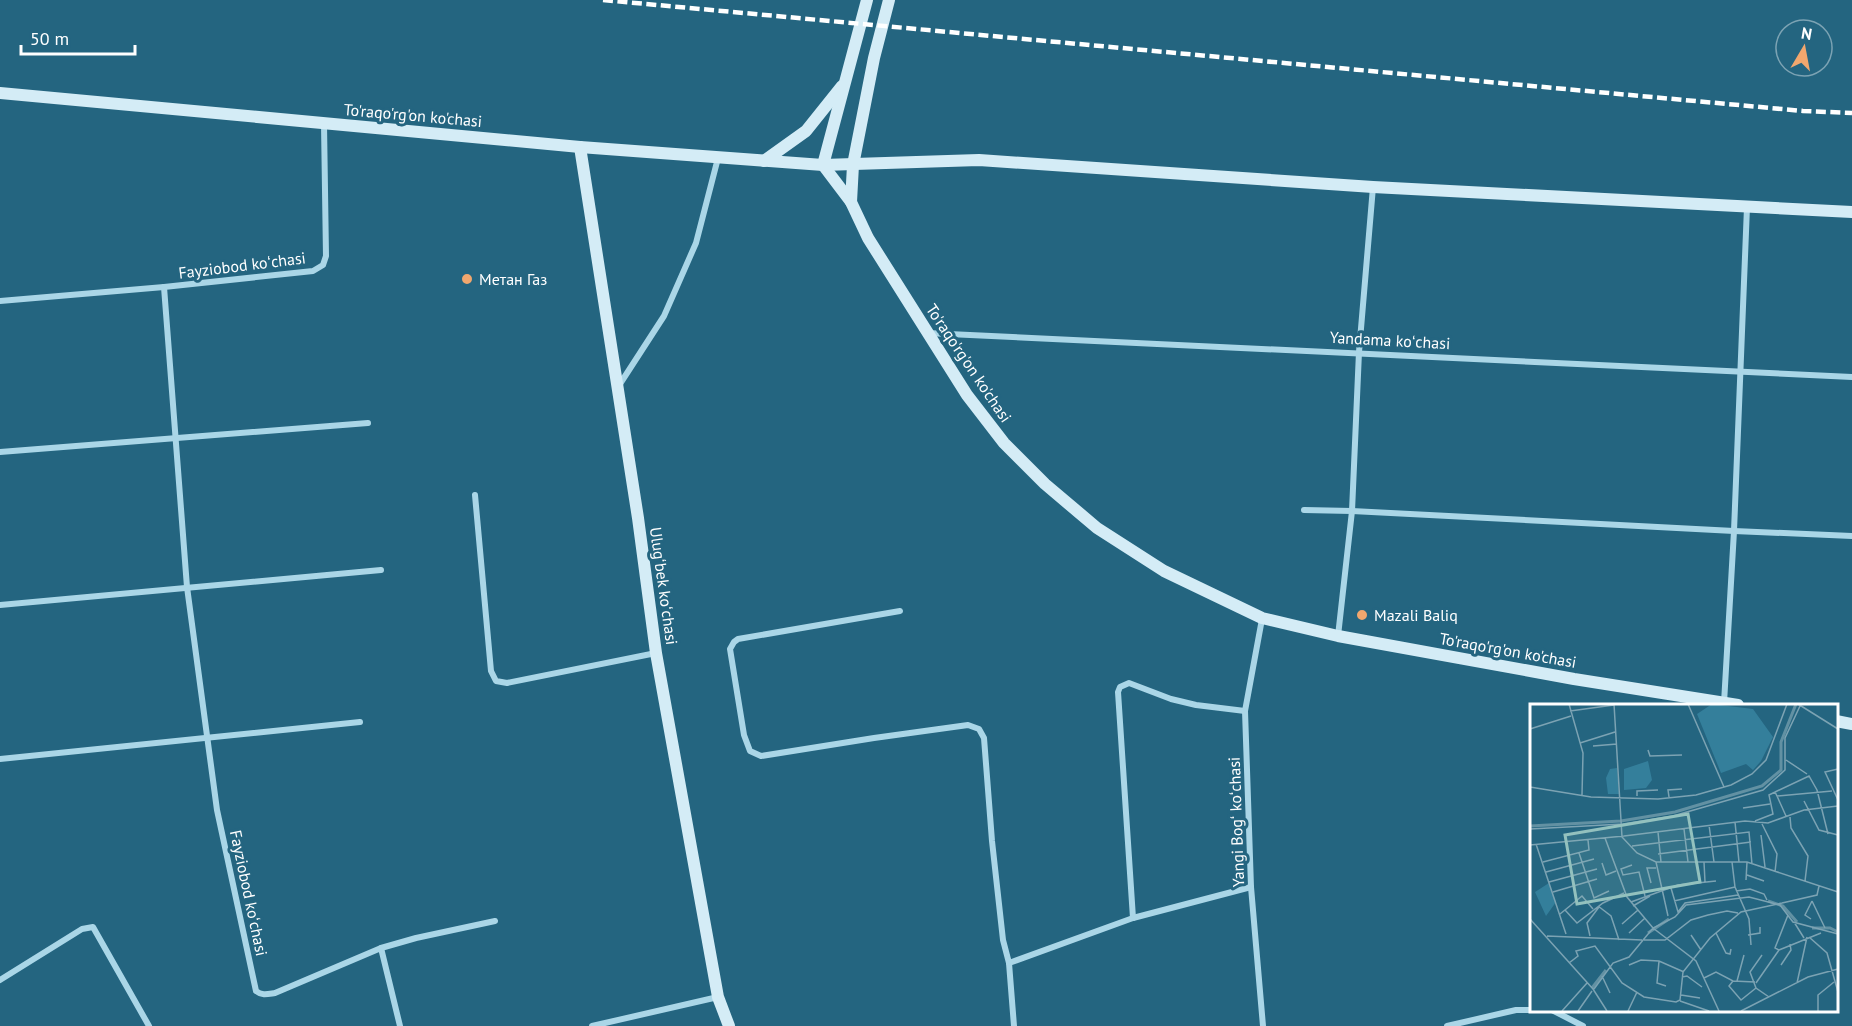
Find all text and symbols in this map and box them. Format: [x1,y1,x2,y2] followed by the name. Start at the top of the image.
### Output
[21,18,135,56] scale bar
[1774,18,1834,78] north arrow
[1800,22,1814,44] text: N
[30,27,69,50] text: 50 m
[343,99,483,131] street label: To'raqo'rg'on ko'chasi
[177,247,307,283] street label: Fayziobod koʻchasi
[479,269,547,289] place label: Метан Газ
[460,272,474,286] marker: Метан Газ
[922,300,1016,426] street label: To'raqo'rg'on ko'chasi
[1329,327,1451,353] street label: Yandama koʻchasi
[646,526,682,646] street label: Ulugʻbek koʻchasi
[1374,605,1458,625] place label: Mazali Baliq
[1355,608,1369,622] marker: Mazali Baliq
[1438,628,1578,672] street label: To'raqo'rg'on ko'chasi
[1530,704,1837,1011] inset map
[1224,756,1248,888] street label: Yangi Bogʻ koʻchasi
[226,828,272,958] street label: Fayziobod koʻchasi

